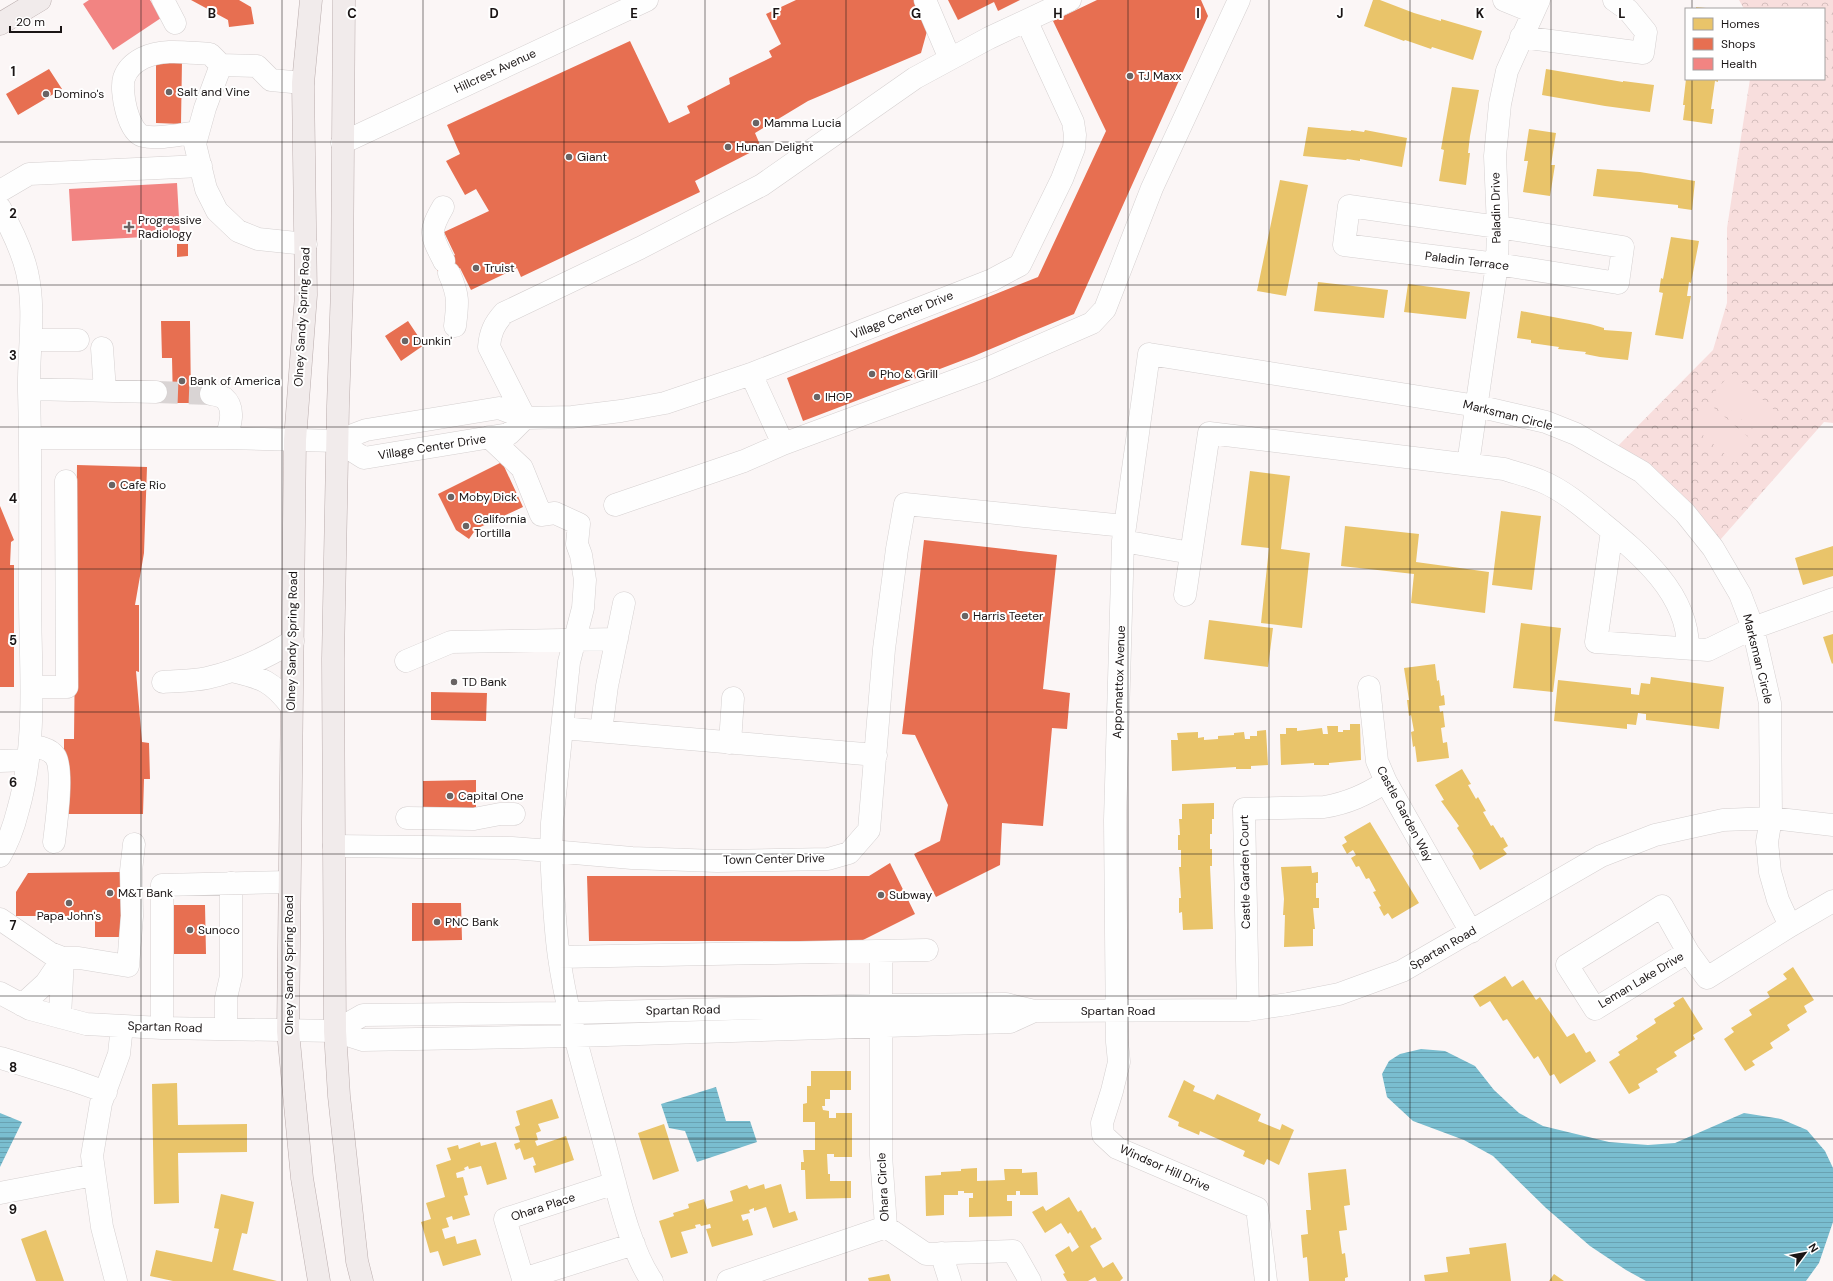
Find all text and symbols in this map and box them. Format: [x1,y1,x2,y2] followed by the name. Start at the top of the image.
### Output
[208,5,216,22] text: B
[347,5,357,22] text: C
[489,5,499,22] text: D
[630,5,638,22] text: E
[772,5,780,22] text: F
[911,5,921,22] text: G
[1053,5,1063,22] text: H
[1196,5,1200,22] text: I
[1336,5,1344,22] text: J
[1476,5,1485,22] text: K
[1618,5,1626,22] text: L
[10,8,61,34] scale bar
[1685,8,1825,80] legend
[16,14,45,30] text: 20 m
[1721,16,1760,32] text: Homes
[1721,36,1756,52] text: Shops
[451,45,539,97] street label: Hillcrest Avenue
[1721,56,1757,72] text: Health
[11,63,15,80] text: 1
[1138,68,1182,84] place label: TJ Maxx
[1125,71,1135,81] marker: TJ Maxx
[177,84,250,100] place label: Salt and Vine
[54,86,104,102] place label: Domino's
[164,87,174,97] marker: Salt and Vine
[41,89,51,99] marker: Domino's
[764,115,841,131] place label: Mamma Lucia
[751,118,761,128] marker: Mamma Lucia
[736,139,814,155] place label: Hunan Delight
[723,142,733,152] marker: Hunan Delight
[577,149,607,165] place label: Giant
[564,152,574,162] marker: Giant
[1487,172,1505,244] street label: Paladin Drive
[9,205,17,222] text: 2
[138,212,202,242] place label: Progressive Radiology
[123,221,135,233] marker: Progressive Radiology
[290,247,314,387] street label: Olney Sandy Spring Road
[1424,248,1510,274] street label: Paladin Terrace
[484,260,515,276] place label: Truist
[471,263,481,273] marker: Truist
[848,287,956,343] street label: Village Center Drive
[413,333,452,349] place label: Dunkin'
[400,336,410,346] marker: Dunkin'
[9,347,17,364] text: 3
[880,366,938,382] place label: Pho & Grill
[867,369,877,379] marker: Pho & Grill
[190,373,280,389] place label: Bank of America
[177,376,187,386] marker: Bank of America
[825,389,852,405] place label: IHOP
[812,392,822,402] marker: IHOP
[1461,396,1555,434] street label: Marksman Circle
[377,431,487,463] street label: Village Center Drive
[120,477,166,493] place label: Cafe Rio
[107,480,117,490] marker: Cafe Rio
[459,489,517,505] place label: Moby Dick
[9,490,17,507] text: 4
[446,492,456,502] marker: Moby Dick
[474,511,526,541] place label: California Tortilla
[461,521,471,531] marker: California Tortilla
[283,571,301,711] street label: Olney Sandy Spring Road
[973,608,1044,624] place label: Harris Teeter
[960,611,970,621] marker: Harris Teeter
[1739,612,1777,706] street label: Marksman Circle
[1109,625,1129,739] street label: Appomattox Avenue
[9,632,17,649] text: 5
[462,674,507,690] place label: TD Bank
[449,677,459,687] marker: TD Bank
[1373,763,1437,865] street label: Castle Garden Way
[9,774,17,791] text: 6
[458,788,524,804] place label: Capital One
[445,791,455,801] marker: Capital One
[1236,814,1254,929] street label: Castle Garden Court
[723,850,825,868] street label: Town Center Drive
[118,885,173,901] place label: M&T Bank
[889,887,932,903] place label: Subway
[105,888,115,898] marker: M&T Bank
[876,890,886,900] marker: Subway
[281,895,297,1035] street label: Olney Sandy Spring Road
[64,898,74,908] marker: Papa John's
[37,908,101,924] place label: Papa John's
[445,914,499,930] place label: PNC Bank
[10,917,17,934] text: 7
[432,917,442,927] marker: PNC Bank
[198,922,240,938] place label: Sunoco
[1407,922,1479,974] street label: Spartan Road
[185,925,195,935] marker: Sunoco
[1595,948,1687,1012] street label: Leman Lake Drive
[646,1001,720,1019] street label: Spartan Road
[1081,1003,1155,1019] street label: Spartan Road
[127,1018,203,1036] street label: Spartan Road
[9,1059,17,1076] text: 8
[1117,1141,1213,1195] street label: Windsor Hill Drive
[873,1152,893,1222] street label: Ohara Circle
[509,1189,577,1225] street label: Ohara Place
[9,1201,17,1218] text: 9
[1785,1233,1825,1273] north arrow
[1805,1241,1822,1255] text: N

